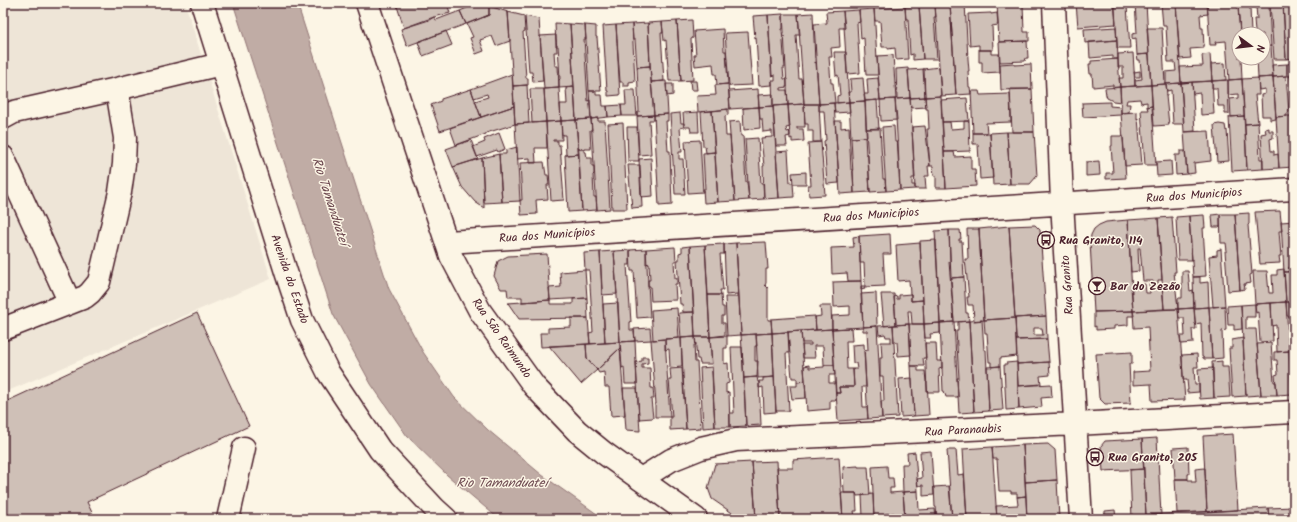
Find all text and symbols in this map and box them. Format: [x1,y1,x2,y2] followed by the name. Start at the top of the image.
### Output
[1231,26,1271,66] north arrow
[1250,43,1269,54] text: N
[306,155,355,253] water label: Rio Tamanduateí
[1145,183,1243,208] street label: Rua dos Municípios
[822,203,920,228] street label: Rua dos Municípios
[498,223,596,248] street label: Rua dos Municípios
[1036,230,1056,250] bus stop icon: Rua Granito, 114
[1059,231,1143,250] place label: Rua Granito, 114
[265,232,314,326] street label: Avenida do Estado
[1056,255,1079,315] street label: Rua Granito
[1087,276,1107,296] bar icon: Bar do Zezão
[1110,277,1181,296] place label: Bar do Zezão
[467,294,536,382] street label: Rua São Raimundo
[924,419,1002,442] street label: Rua Paranaubis
[1085,447,1105,467] bus stop icon: Rua Granito, 205
[1108,448,1198,467] place label: Rua Granito, 205
[456,473,552,494] water label: Rio Tamanduateí

